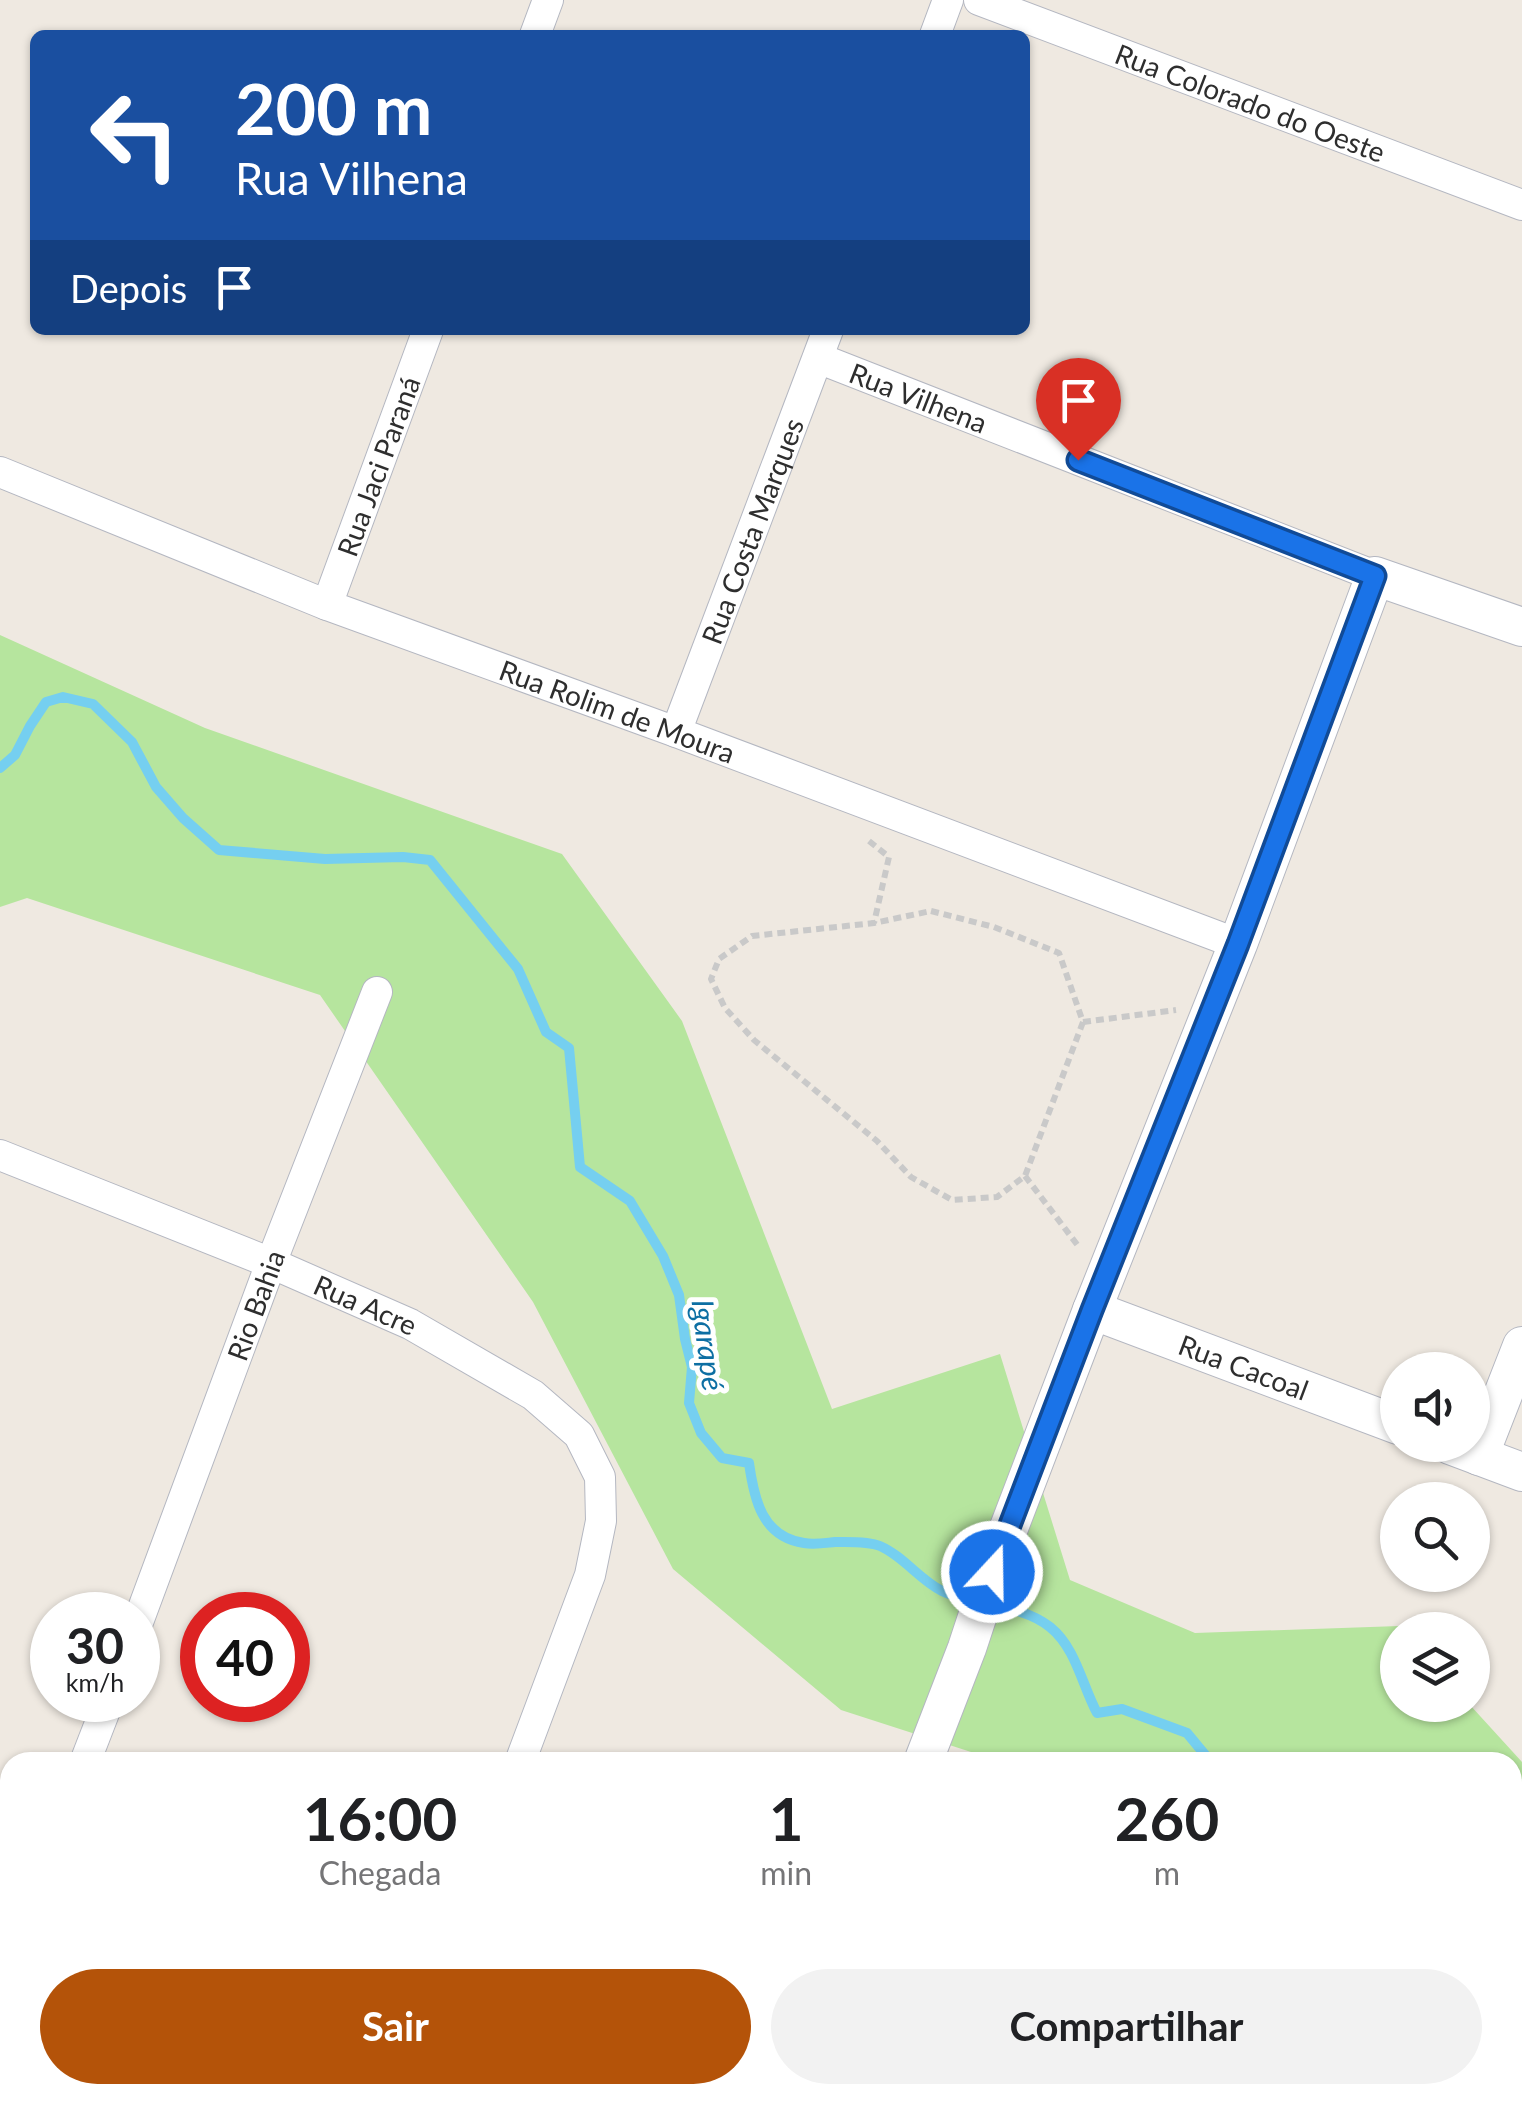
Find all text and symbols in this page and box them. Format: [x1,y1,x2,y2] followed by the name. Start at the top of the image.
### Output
[1111,36,1390,169] street label: Rua Colorado do Oeste
[235,66,432,150] text: 200 m
[70,70,200,200] icon: left
[235,151,468,205] text: Rua Vilhena
[207,260,262,315] icon: arrive
[70,265,187,311] text: Depois
[845,355,992,440] street label: Rua Vilhena
[1036,358,1121,461] pin
[329,371,427,561] street label: Rua Jaci Paraná
[1051,373,1106,428] icon: arrive
[694,413,810,649] street label: Rua Costa Marques
[495,652,740,770] street label: Rua Rolim de Moura
[219,1245,291,1365] street label: Rio Bahia
[309,1267,422,1342] street label: Rua Acre
[686,1297,732,1393] water label: Igarapé
[1174,1327,1313,1407] street label: Rua Cacoal
[1380,1352,1490,1722] map controls
[1380,1352,1490,1462] button: sound
[1380,1482,1490,1592] button: search
[940,1520,1044,1624] position arrow
[180,1592,310,1722] speed limit sign: 40
[1380,1612,1490,1722] button: layers
[66,1615,124,1675] text: 30
[66,1667,124,1697] text: km/h
[303,1782,457,1854] text: 16:00
[769,1782,804,1854] text: 1
[1115,1782,1219,1854] text: 260
[319,1853,441,1892] text: Chegada
[760,1853,812,1892] text: min
[1154,1853,1180,1892] text: m
[40,1969,751,2084] button: Sair
[771,1969,1482,2084] button: Compartilhar

